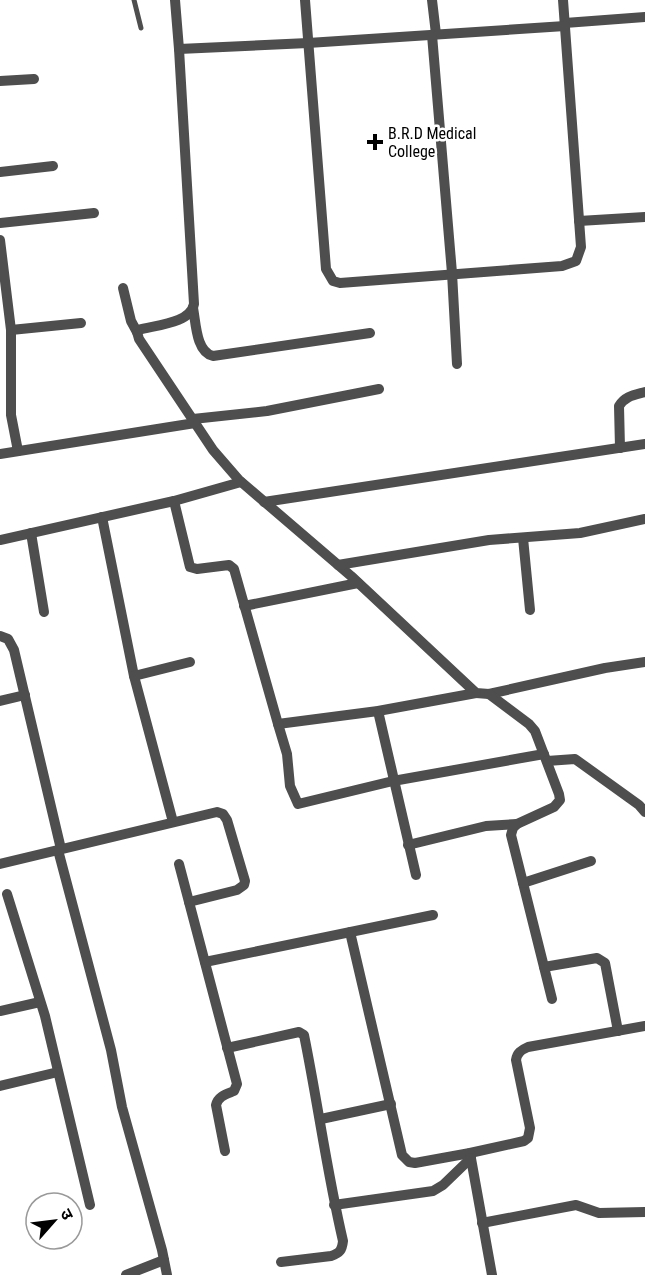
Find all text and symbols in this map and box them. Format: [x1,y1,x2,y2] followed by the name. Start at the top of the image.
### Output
[388,124,476,161] place label: B.R.D Medical College
[366,133,384,151] marker: B.R.D Medical College
[24,1191,84,1251] north arrow
[56,1206,78,1223] text: उ

